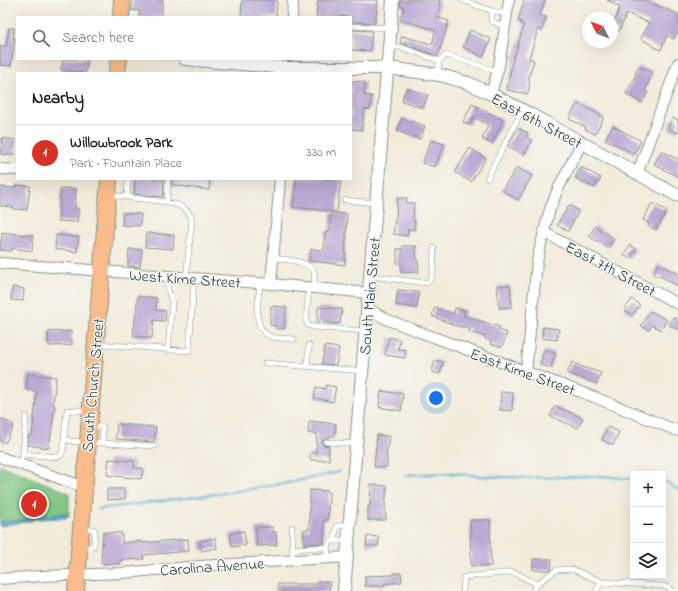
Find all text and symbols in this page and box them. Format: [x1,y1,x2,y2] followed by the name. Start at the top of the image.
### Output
[582,12,618,48] north arrow
[16,16,352,60] search box
[30,27,52,49] icon: search
[62,27,134,49] text: Search here
[32,86,84,111] text: Nearby
[486,88,586,156] street label: East 6th Street
[70,132,173,154] text: Willowbrook Park
[43,143,47,162] text: 1
[306,143,336,162] text: 330 m
[70,154,182,173] text: Park · Fountain Place
[354,236,388,356] street label: South Main Street
[560,236,660,304] street label: East 7th Street
[128,264,242,296] street label: West Kime Street
[76,317,112,453] street label: South Church Street
[466,343,579,403] street label: East Kime Street
[426,388,446,408] your location
[630,471,666,579] map controls
[630,471,666,507] button: +
[21,489,47,519] pin: 1
[630,507,666,543] button: −
[630,543,666,579] button: layers
[159,552,266,584] street label: Carolina Avenue

